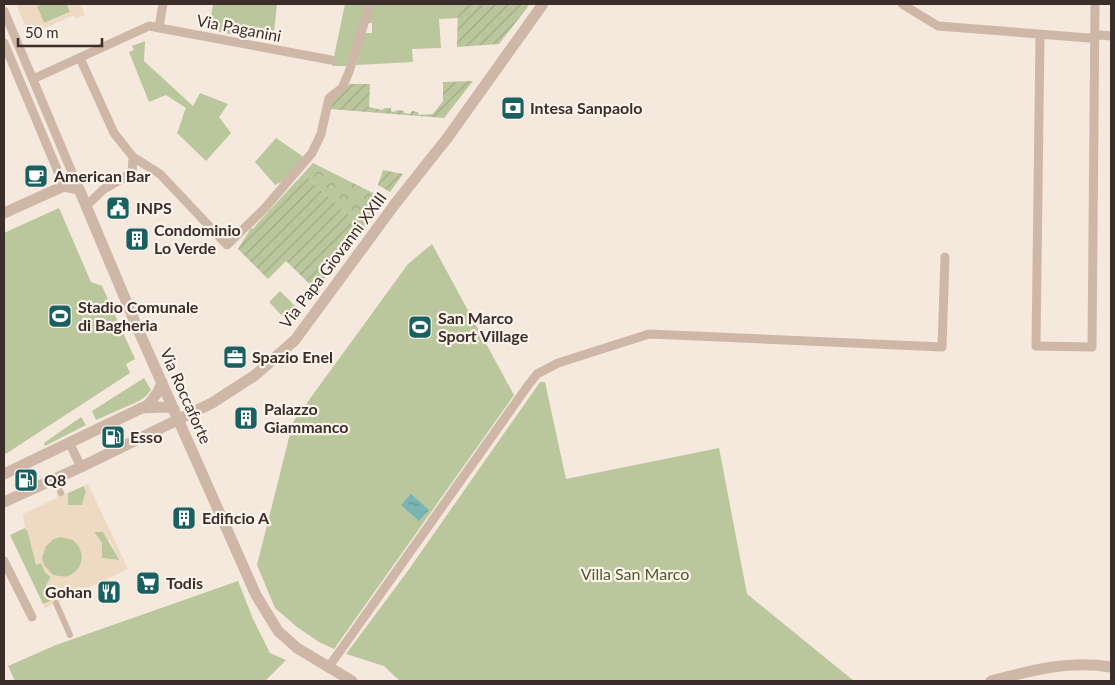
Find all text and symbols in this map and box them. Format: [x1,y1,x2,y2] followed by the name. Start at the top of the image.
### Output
[195,10,283,45] street label: Via Paganini
[18,15,101,47] scale bar
[25,23,59,41] text: 50 m
[500,95,526,121] bank icon: Intesa Sanpaolo
[530,98,642,117] place label: Intesa Sanpaolo
[23,163,49,189] cafe icon: American Bar
[53,166,150,185] place label: American Bar
[275,188,390,331] street label: Via Papa Giovanni XXIII
[105,195,131,221] public building icon: INPS
[136,198,172,217] place label: INPS
[154,220,241,257] place label: Condominio Lo Verde
[124,226,150,252] building icon: Condominio Lo Verde
[78,297,199,334] place label: Stadio Comunale di Bagheria
[47,303,73,329] sports icon: Stadio Comunale di Bagheria
[438,308,529,345] place label: San Marco Sport Village
[407,314,433,340] sports icon: San Marco Sport Village
[222,344,248,370] office icon: Spazio Enel
[157,345,216,447] street label: Via Roccaforte
[252,347,333,366] place label: Spazio Enel
[264,399,348,436] place label: Palazzo Giammanco
[233,405,259,431] building icon: Palazzo Giammanco
[100,424,126,450] fuel station icon: Esso
[130,427,162,446] place label: Esso
[13,467,39,493] fuel station icon: Q8
[44,470,66,489] place label: Q8
[171,505,197,531] building icon: Edificio A
[202,508,270,527] place label: Edificio A
[581,564,689,583] park label: Villa San Marco
[135,570,161,596] supermarket icon: Todis
[166,573,203,592] place label: Todis
[96,579,122,605] restaurant icon: Gohan
[45,582,92,601] place label: Gohan

